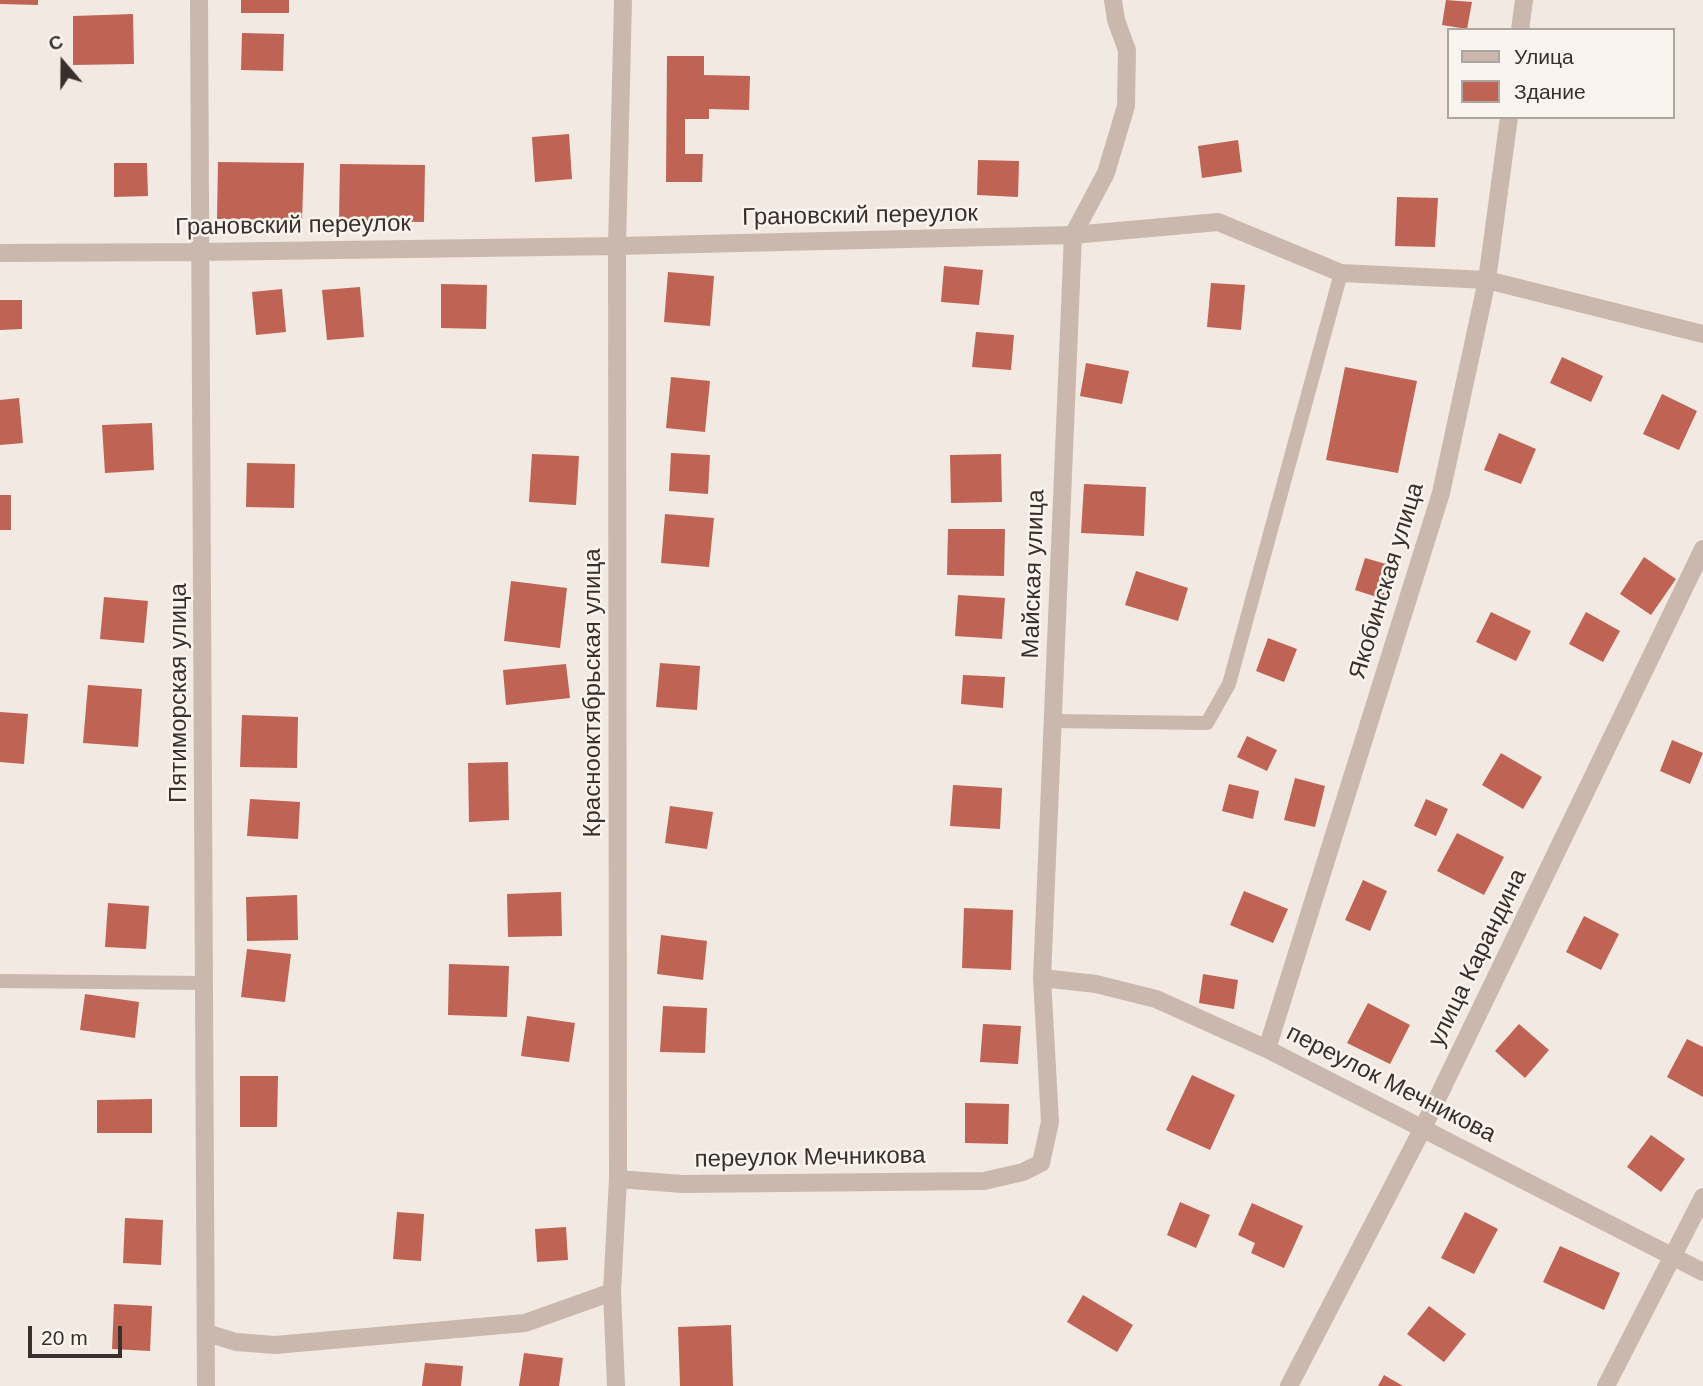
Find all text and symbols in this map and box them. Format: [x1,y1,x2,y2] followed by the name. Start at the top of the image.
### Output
[28,28,98,98] north arrow
[1448,28,1675,119] legend
[46,31,66,55] text: С
[1514,45,1574,68] text: Улица
[1514,80,1586,103] text: Здание
[742,200,978,232] street label: Грановский переулок
[175,210,411,242] street label: Грановский переулок
[1343,479,1431,683] street label: Якобинская улица
[1017,489,1051,659] street label: Майская улица
[579,549,607,837] street label: Краснооктябрьская улица
[165,583,193,803] street label: Пятиморская улица
[1423,865,1533,1051] street label: улица Карандина
[1282,1019,1500,1149] street label: переулок Мечникова
[694,1142,926,1174] street label: переулок Мечникова
[32,1312,126,1356] scale bar
[41,1326,88,1349] text: 20 m

